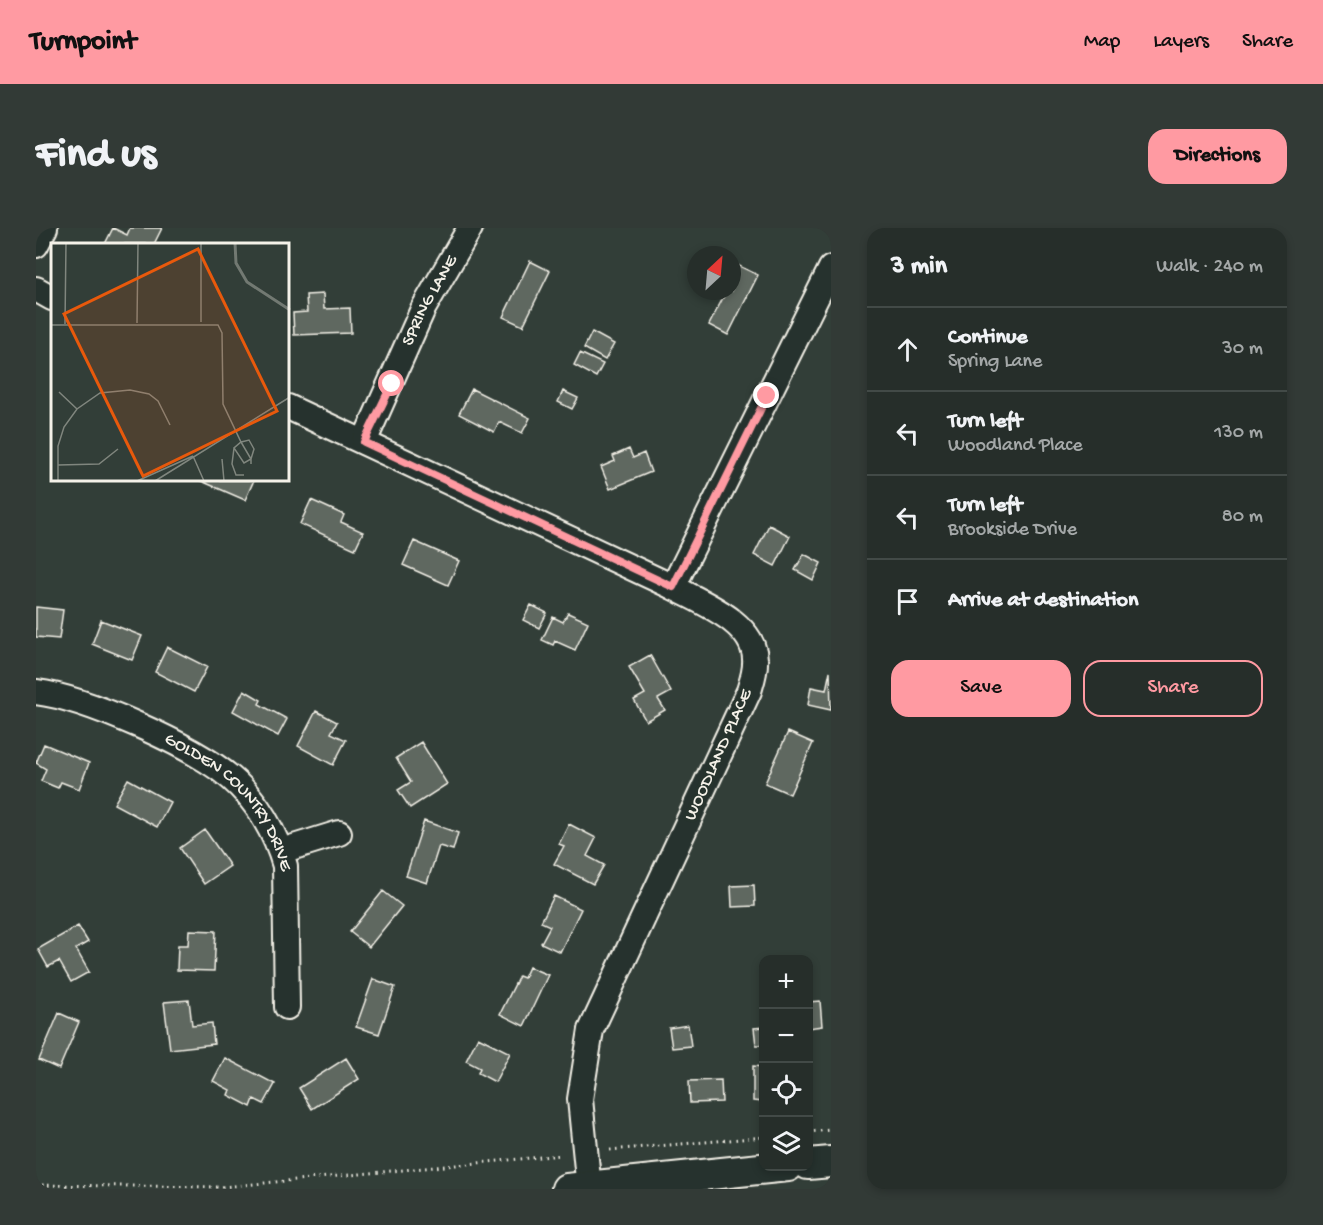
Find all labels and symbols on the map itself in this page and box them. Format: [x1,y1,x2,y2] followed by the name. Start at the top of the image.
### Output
[51,243,290,482] inset map
[687,246,741,300] north arrow
[397,251,463,349] street label: SPRING LANE
[378,370,404,396] route start
[753,382,779,408] route end
[681,685,758,824] street label: WOODLAND PLACE
[161,729,297,874] street label: GOLDEN COUNTRY DRIVE

